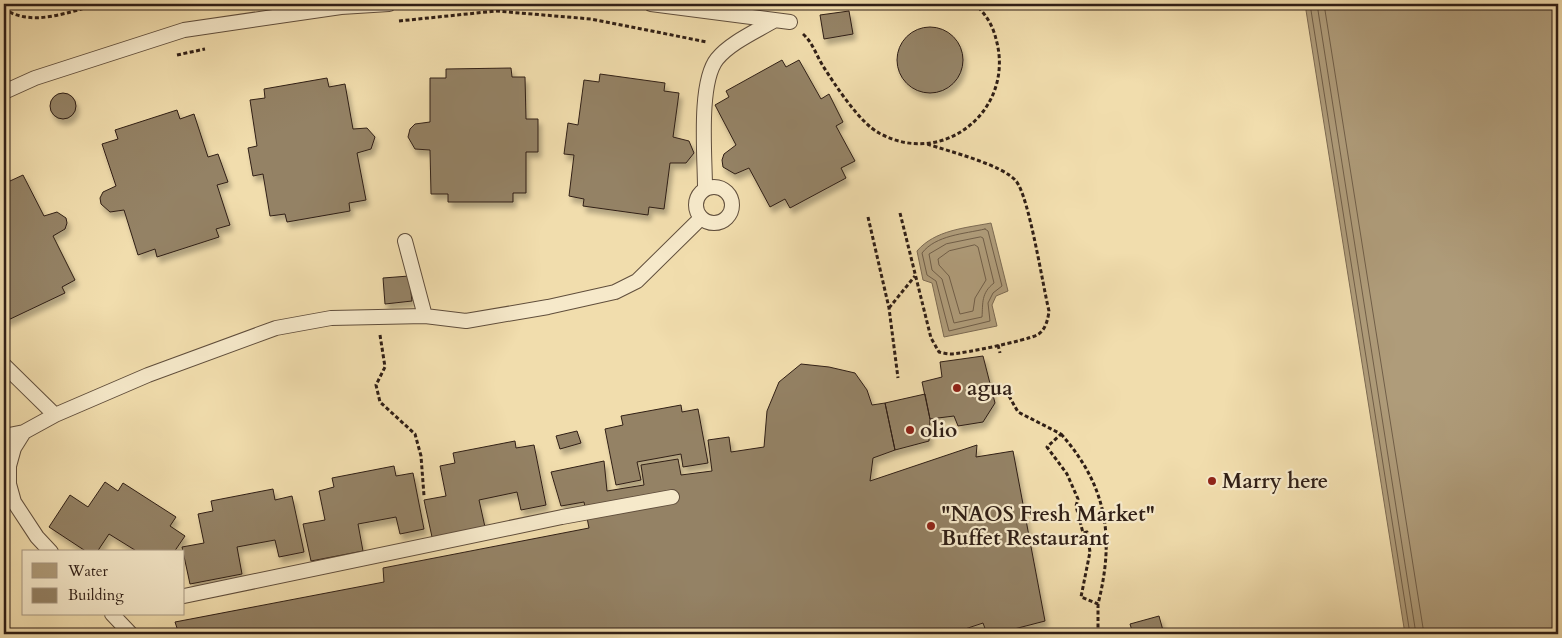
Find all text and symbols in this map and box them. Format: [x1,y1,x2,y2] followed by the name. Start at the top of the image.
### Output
[967,374,1013,403] place label: agua
[951,382,963,394] marker: agua
[920,416,957,445] place label: olio
[904,424,916,436] marker: olio
[1222,467,1328,496] place label: Marry here
[1206,475,1218,487] marker: Marry here
[941,500,1155,553] place label: "NAOS Fresh Market" Buffet Restaurant
[925,520,937,532] marker: "NAOS Fresh Market" Buffet Restaurant
[22,550,185,616] legend
[67,561,109,581] text: Water
[68,585,124,605] text: Building

